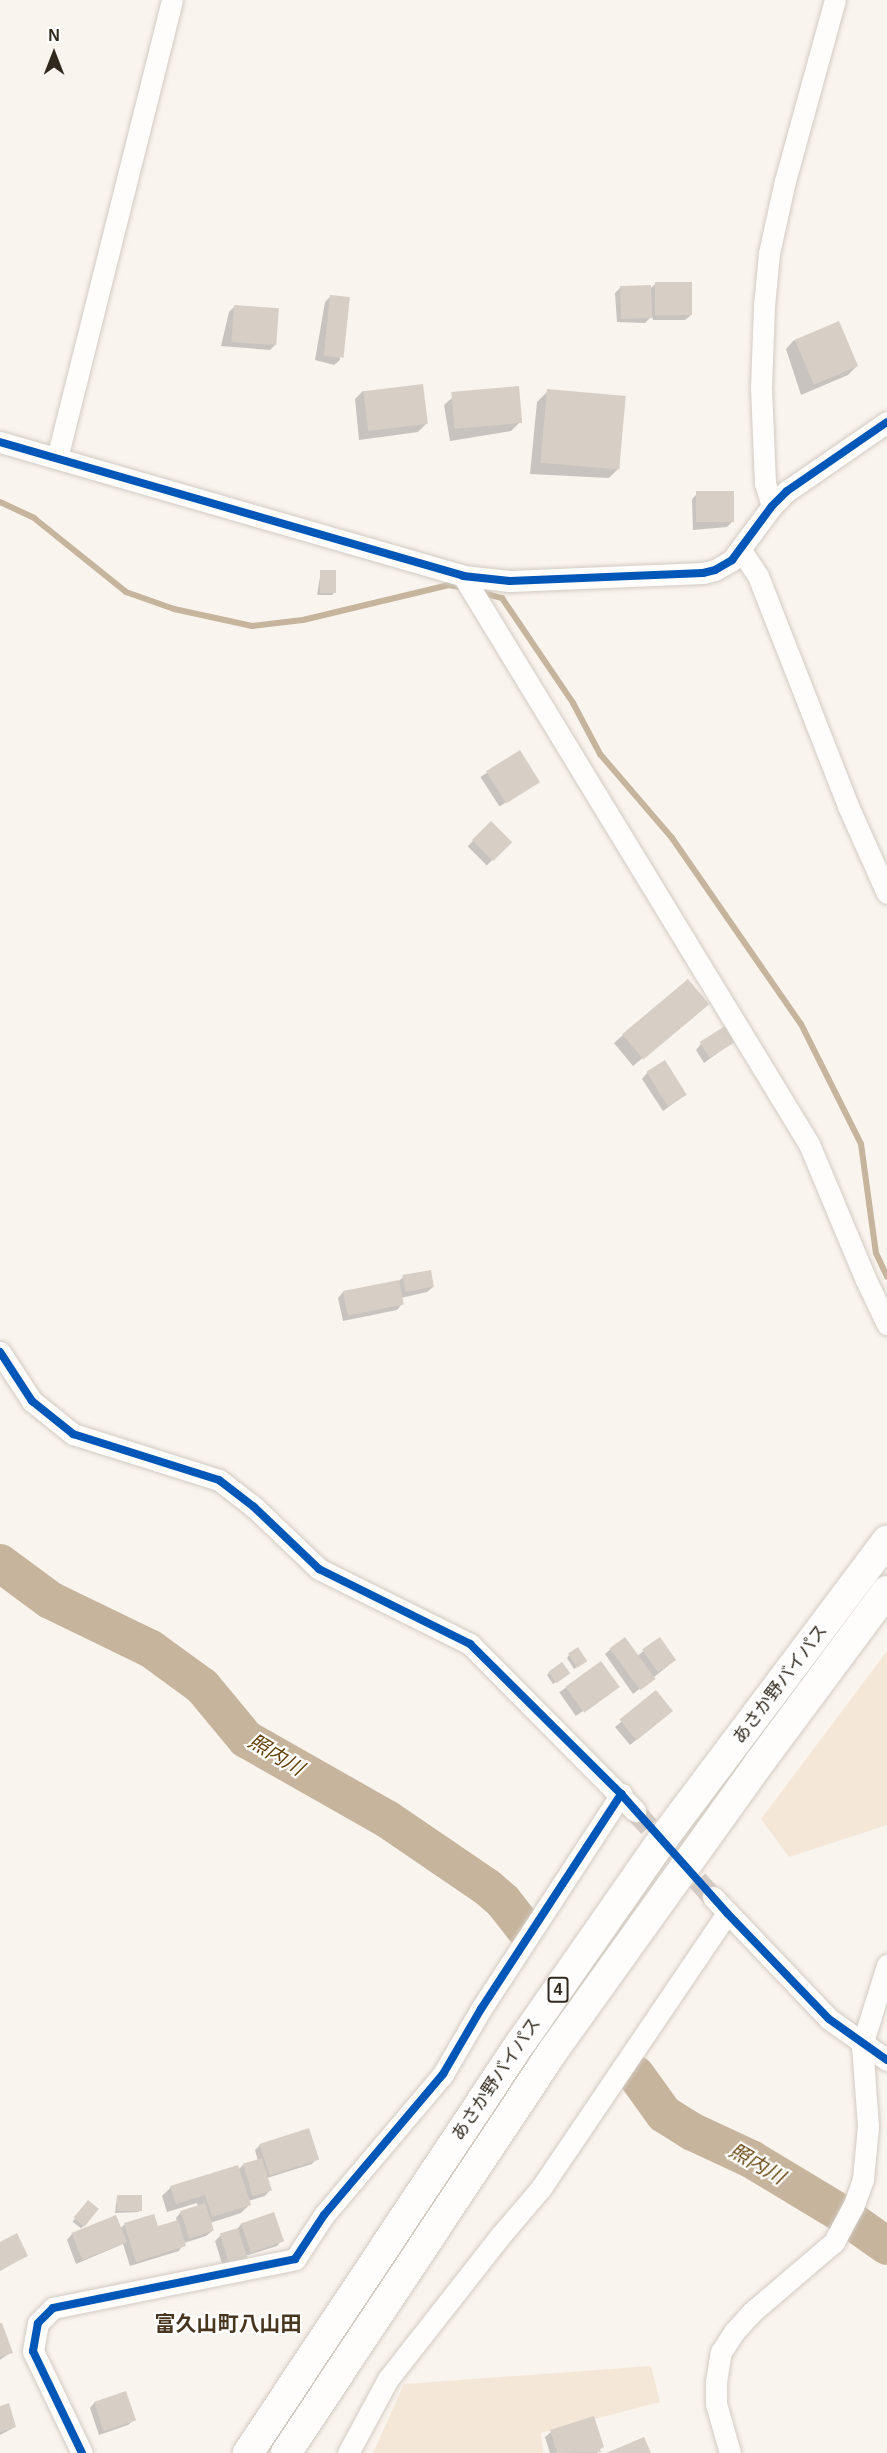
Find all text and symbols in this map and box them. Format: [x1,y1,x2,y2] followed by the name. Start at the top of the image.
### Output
[24,24,84,84] north arrow
[48,27,60,44] text: N
[728,1620,832,1748] street label: あさか野バイパス
[244,1729,308,1781] water label: 照内川
[548,1977,568,2003] road number: 4
[447,2013,545,2145] street label: あさか野バイパス
[725,2139,789,2189] water label: 照内川
[155,2311,301,2337] district label: 富久山町八山田

